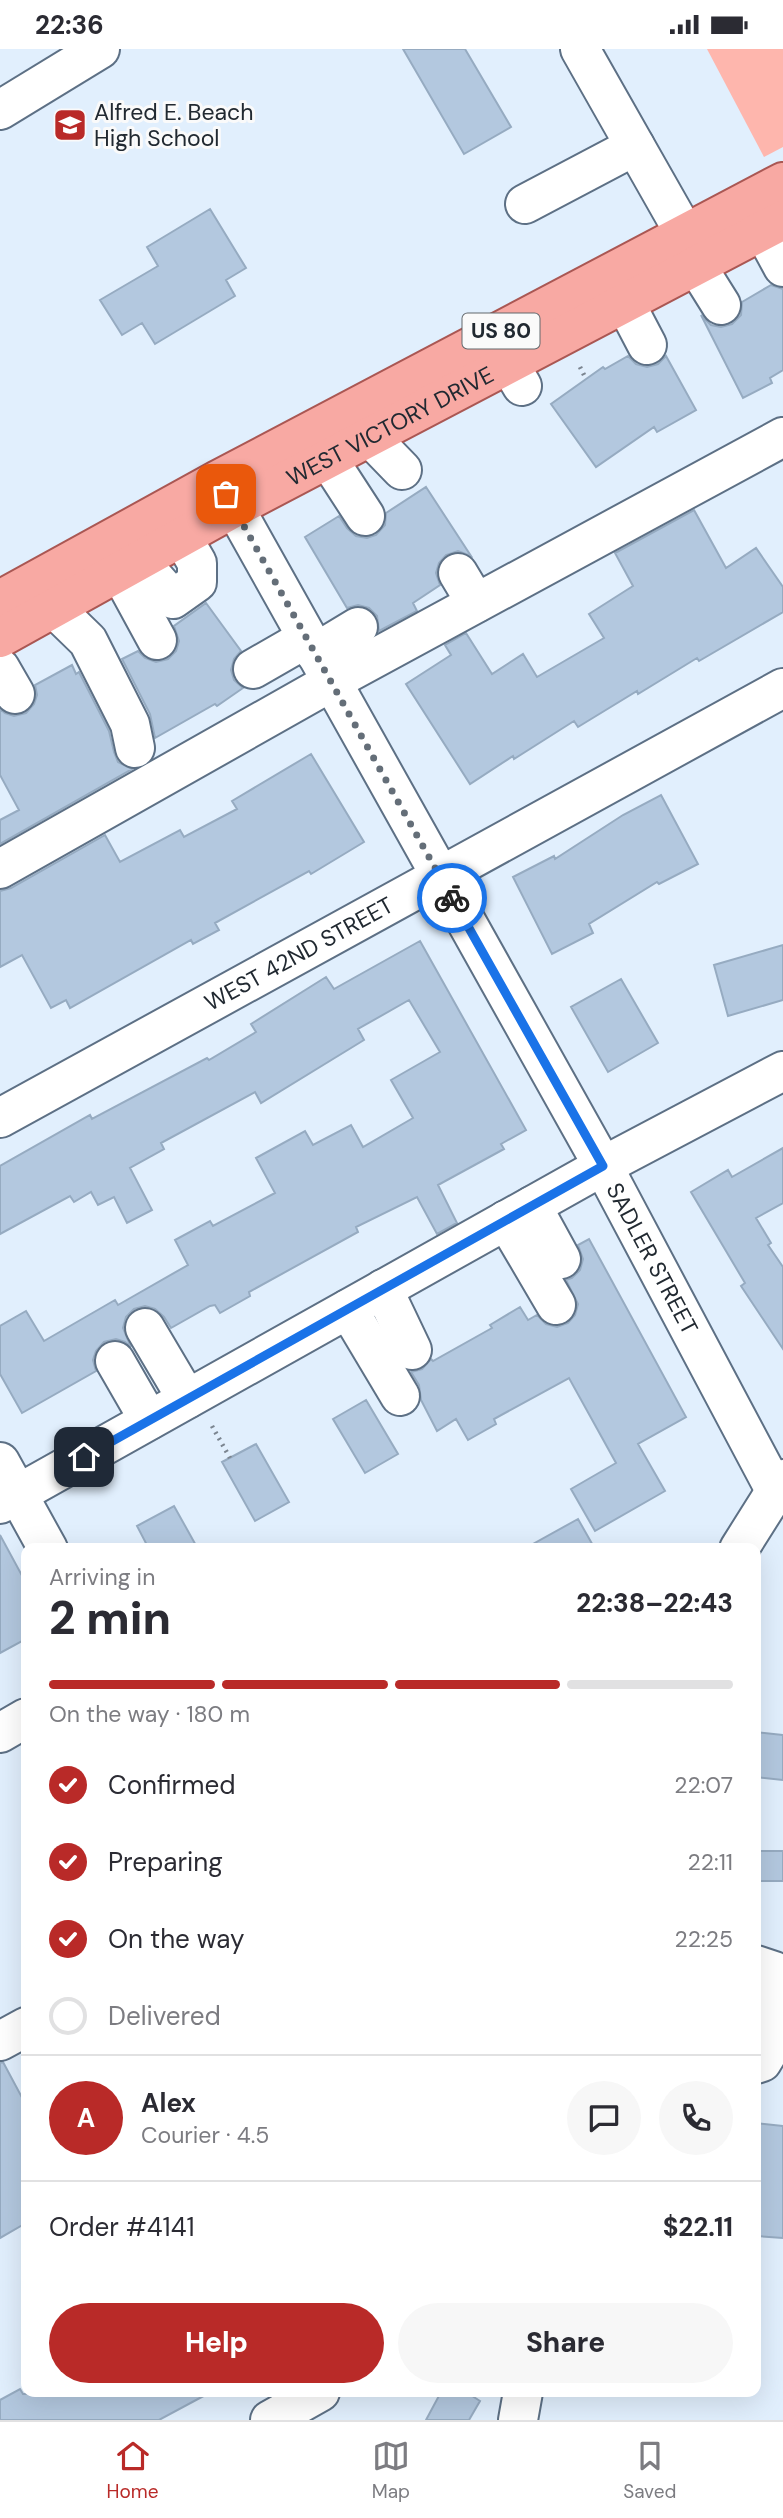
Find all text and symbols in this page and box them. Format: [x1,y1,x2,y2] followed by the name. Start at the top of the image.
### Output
[35,8,104,42] text: 22:36
[94,97,253,153] place label: Alfred E. Beach High School
[51,106,89,144] school or university icon: Alfred E. Beach High School
[462,313,540,349] road number: US 80
[281,359,499,493] street label: WEST VICTORY DRIVE
[196,464,256,524] pin
[207,475,245,513] icon: bag
[417,863,487,933] courier
[433,879,471,917] icon: bike
[199,890,399,1018] street label: WEST 42ND STREET
[600,1177,705,1340] street label: SADLER STREET
[54,1427,114,1487] pin
[65,1438,103,1476] icon: home
[49,1562,155,1592] text: Arriving in
[576,1586,733,1620] text: 22:38–22:43
[49,1588,171,1648] text: 2 min
[49,1699,250,1729] text: On the way · 180 m
[49,1766,87,1804] icon: check
[108,1768,235,1802] text: Confirmed
[674,1770,733,1800] text: 22:07
[49,1843,87,1881] icon: check
[108,1845,223,1879] text: Preparing
[688,1847,733,1877] text: 22:11
[49,1920,87,1958] icon: check
[108,1922,244,1956] text: On the way
[675,1924,733,1954] text: 22:25
[108,1999,221,2033] text: Delivered
[567,2081,641,2155] button: chat
[659,2081,733,2155] button: phone
[141,2086,196,2120] text: Alex
[77,2101,95,2135] text: A
[141,2120,269,2150] text: Courier · 4.5
[49,2210,195,2244] text: Order #4141
[663,2210,733,2244] text: $22.11
[49,2303,384,2383] button: Help
[398,2303,733,2383] button: Share
[107,2437,159,2504] tab: Home
[372,2437,410,2504] tab: Map
[623,2437,676,2504] tab: Saved

